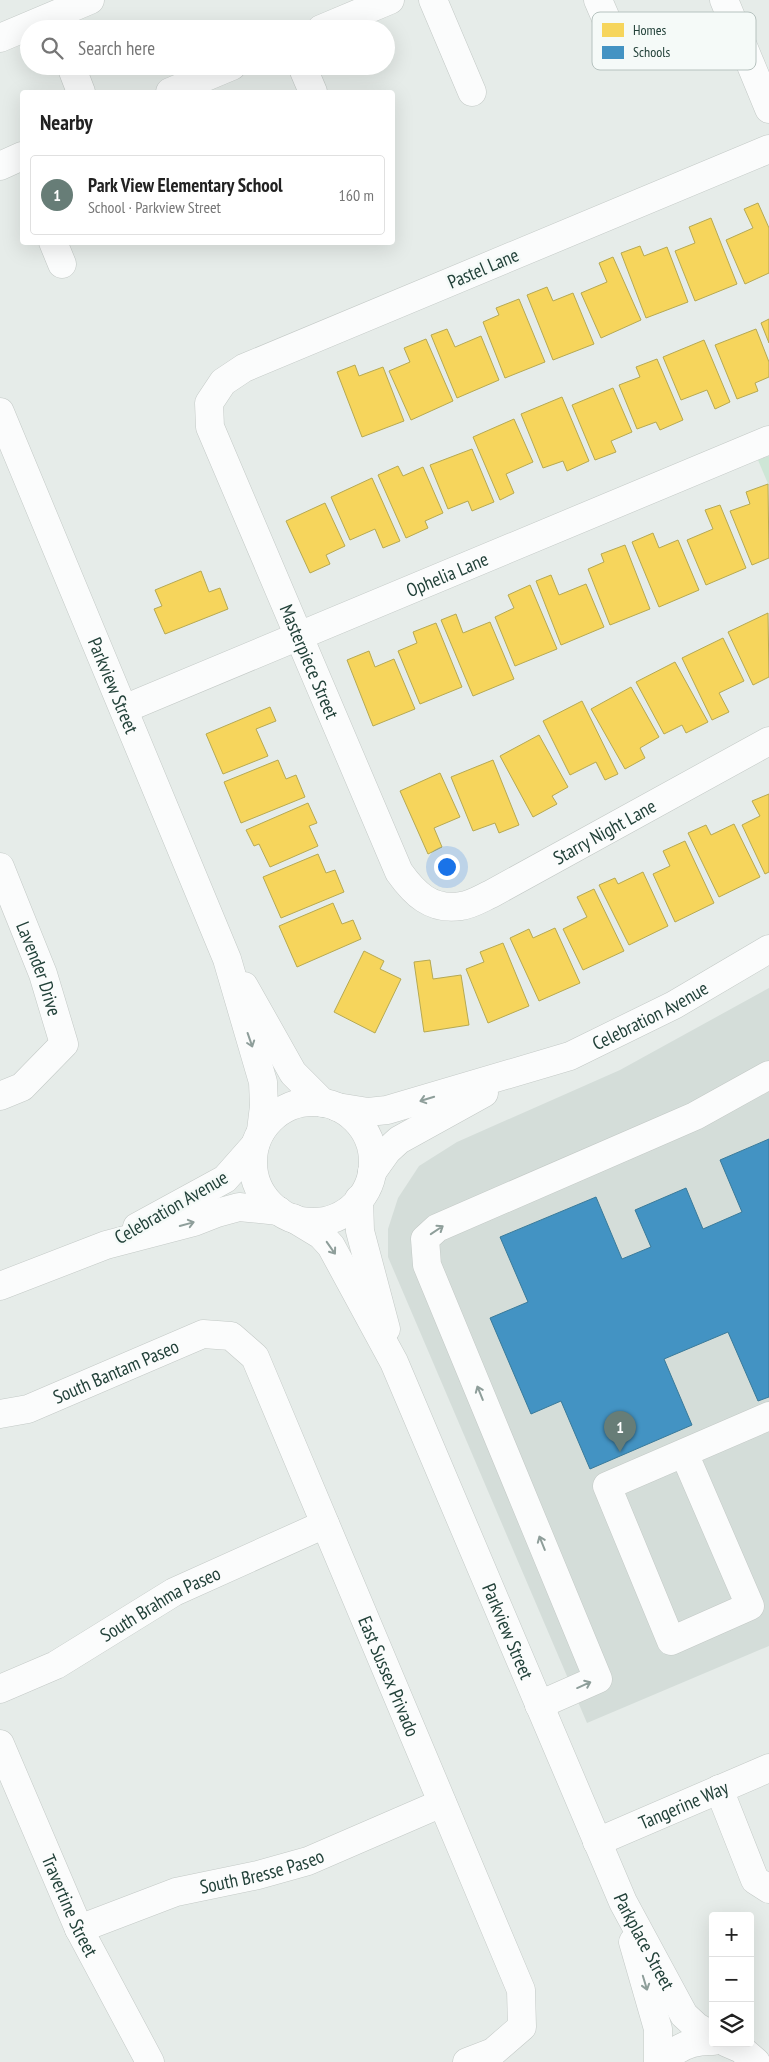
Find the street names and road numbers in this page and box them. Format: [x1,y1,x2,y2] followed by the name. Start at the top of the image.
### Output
[444,242,522,294] street label: Pastel Lane
[402,546,492,602] street label: Ophelia Lane
[275,600,345,723] street label: Masterpiece Street
[83,634,144,738] street label: Parkview Street
[549,794,660,870] street label: Starry Night Lane
[11,918,67,1019] street label: Lavender Drive
[588,976,712,1055] street label: Celebration Avenue
[110,1165,232,1249] street label: Celebration Avenue
[49,1334,182,1409] street label: South Bantam Paseo
[95,1561,224,1647] street label: South Brahma Paseo
[477,1580,539,1683] street label: Parkview Street
[353,1612,425,1740] street label: East Sussex Privado
[635,1775,733,1835] street label: Tangerine Way
[198,1844,328,1899] street label: South Bresse Paseo
[37,1851,104,1961] street label: Travertine Street
[609,1890,680,1995] street label: Parkplace Street

